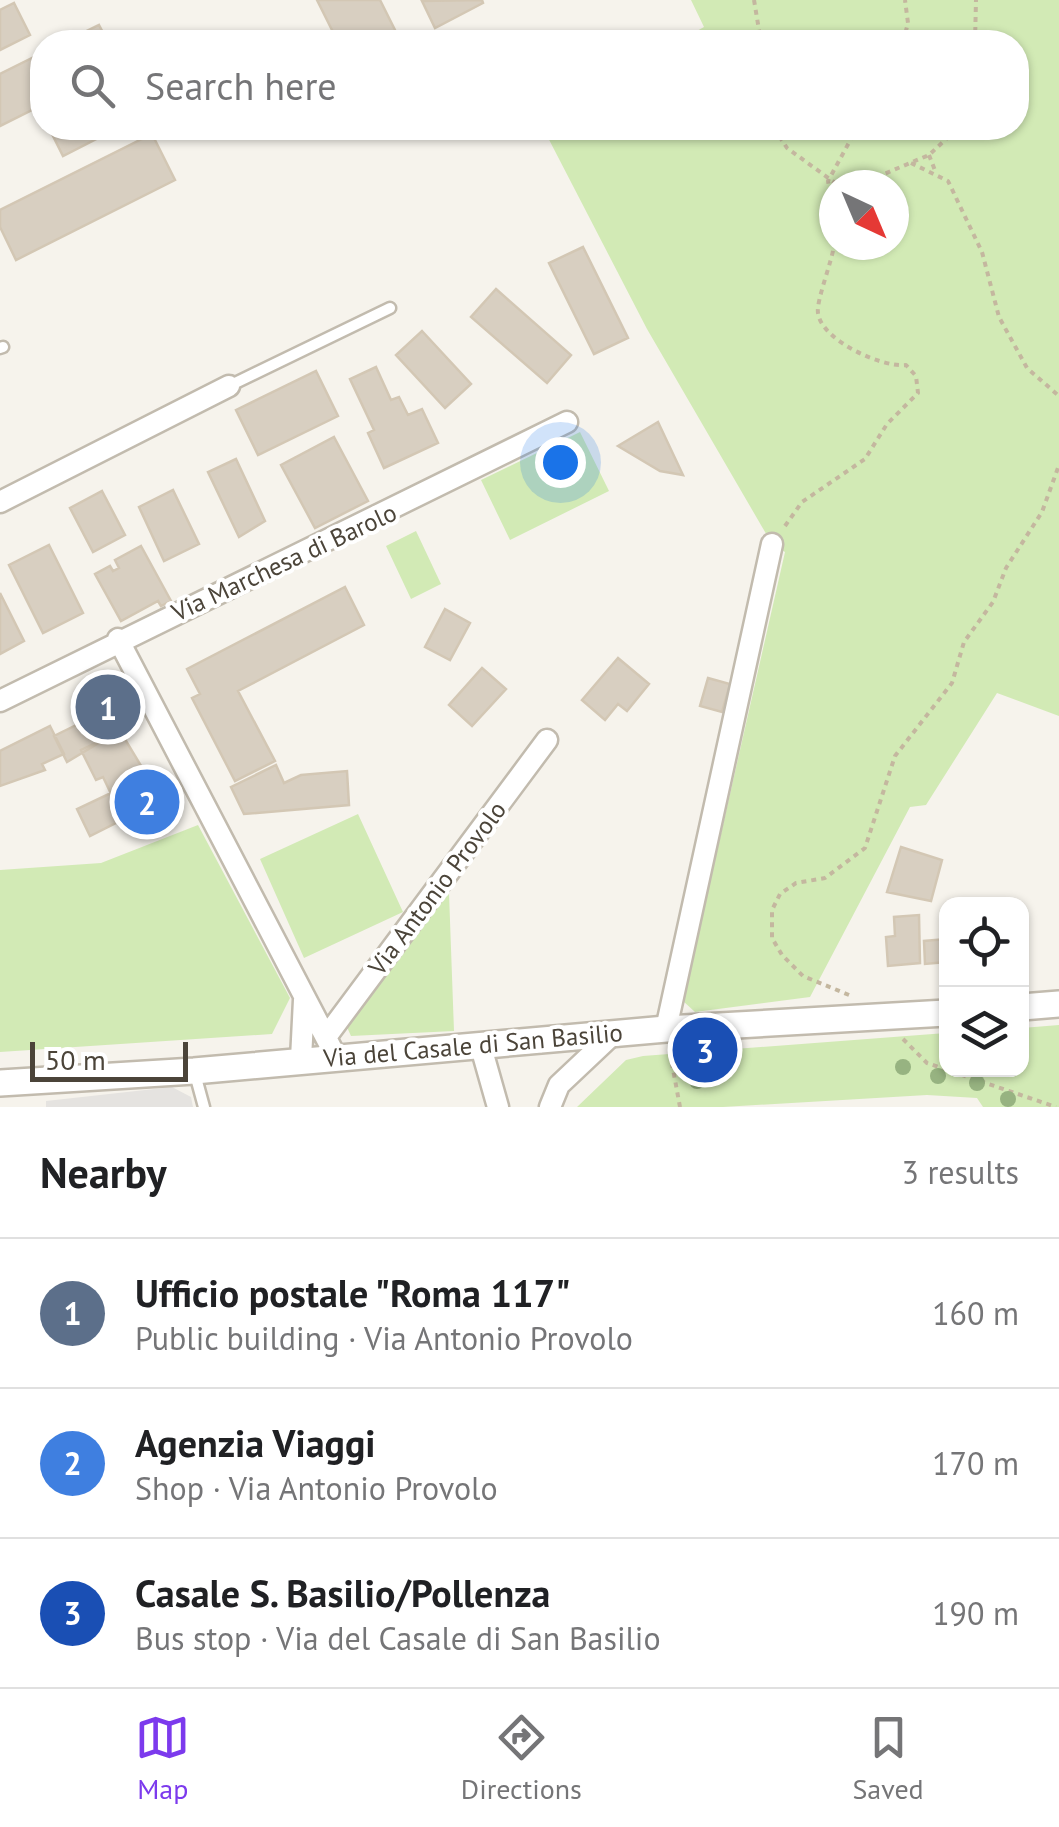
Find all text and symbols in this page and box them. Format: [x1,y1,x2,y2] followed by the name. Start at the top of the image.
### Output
[30,30,1029,140] search box
[65,58,120,113] icon: search
[145,61,337,110] text: Search here
[819,170,909,260] north arrow
[535,437,586,488] your location
[166,496,401,629] street label: Via Marchesa di Barolo
[76,670,140,744] pin: 1
[114,764,180,840] pin: 2
[360,794,513,982] street label: Via Antonio Provolo
[939,897,1029,1077] map controls
[939,897,1029,987] button: locate
[939,987,1029,1077] button: layers
[672,1012,738,1088] pin: 3
[321,1016,624,1074] street label: Via del Casale di San Basilio
[30,1037,188,1082] scale bar
[45,1041,106,1078] text: 50 m
[40,1145,167,1200] text: Nearby
[901,1151,1019,1193] text: 3 results
[135,1268,570,1317] text: Ufficio postale "Roma 117"
[63,1292,82,1334] text: 1
[932,1292,1019,1334] text: 160 m
[135,1317,633,1359] text: Public building · Via Antonio Provolo
[135,1418,376,1467] text: Agenzia Viaggi
[63,1442,82,1484] text: 2
[932,1442,1019,1484] text: 170 m
[135,1467,498,1509] text: Shop · Via Antonio Provolo
[135,1568,550,1617] text: Casale S. Basilio/Pollenza
[63,1592,82,1634] text: 3
[932,1592,1019,1634] text: 190 m
[135,1617,661,1659] text: Bus stop · Via del Casale di San Basilio
[135,1710,190,1807] tab: Map
[461,1710,582,1807] tab: Directions
[852,1710,924,1807] tab: Saved

